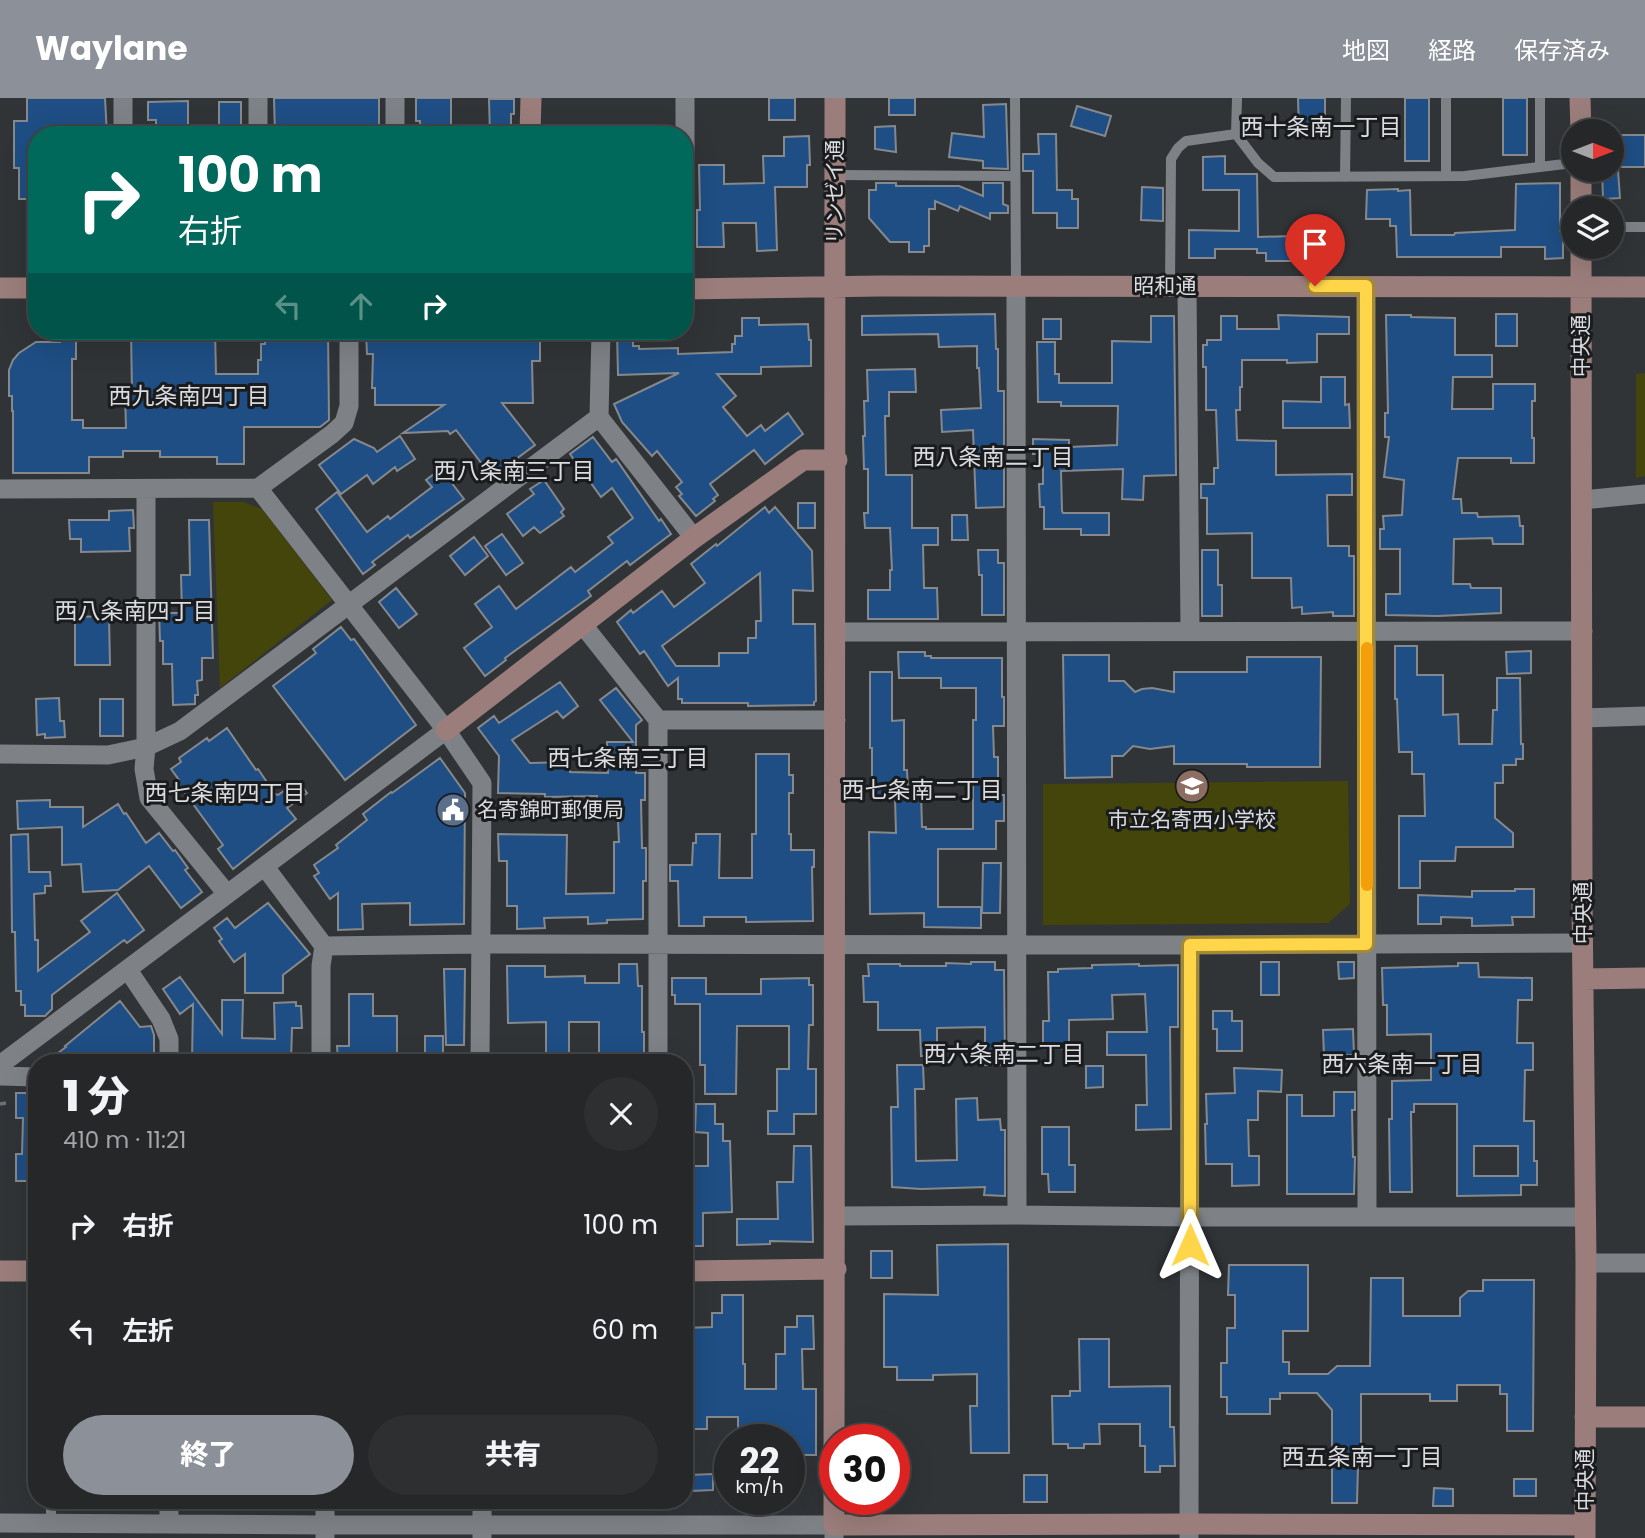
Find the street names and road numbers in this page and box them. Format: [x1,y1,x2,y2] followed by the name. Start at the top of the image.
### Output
[820,140,849,245] street label: リンゼイ通
[1134,271,1197,300] street label: 昭和通
[1566,315,1595,378] street label: 中央通
[1568,882,1597,945] street label: 中央通
[1570,1449,1599,1512] street label: 中央通

